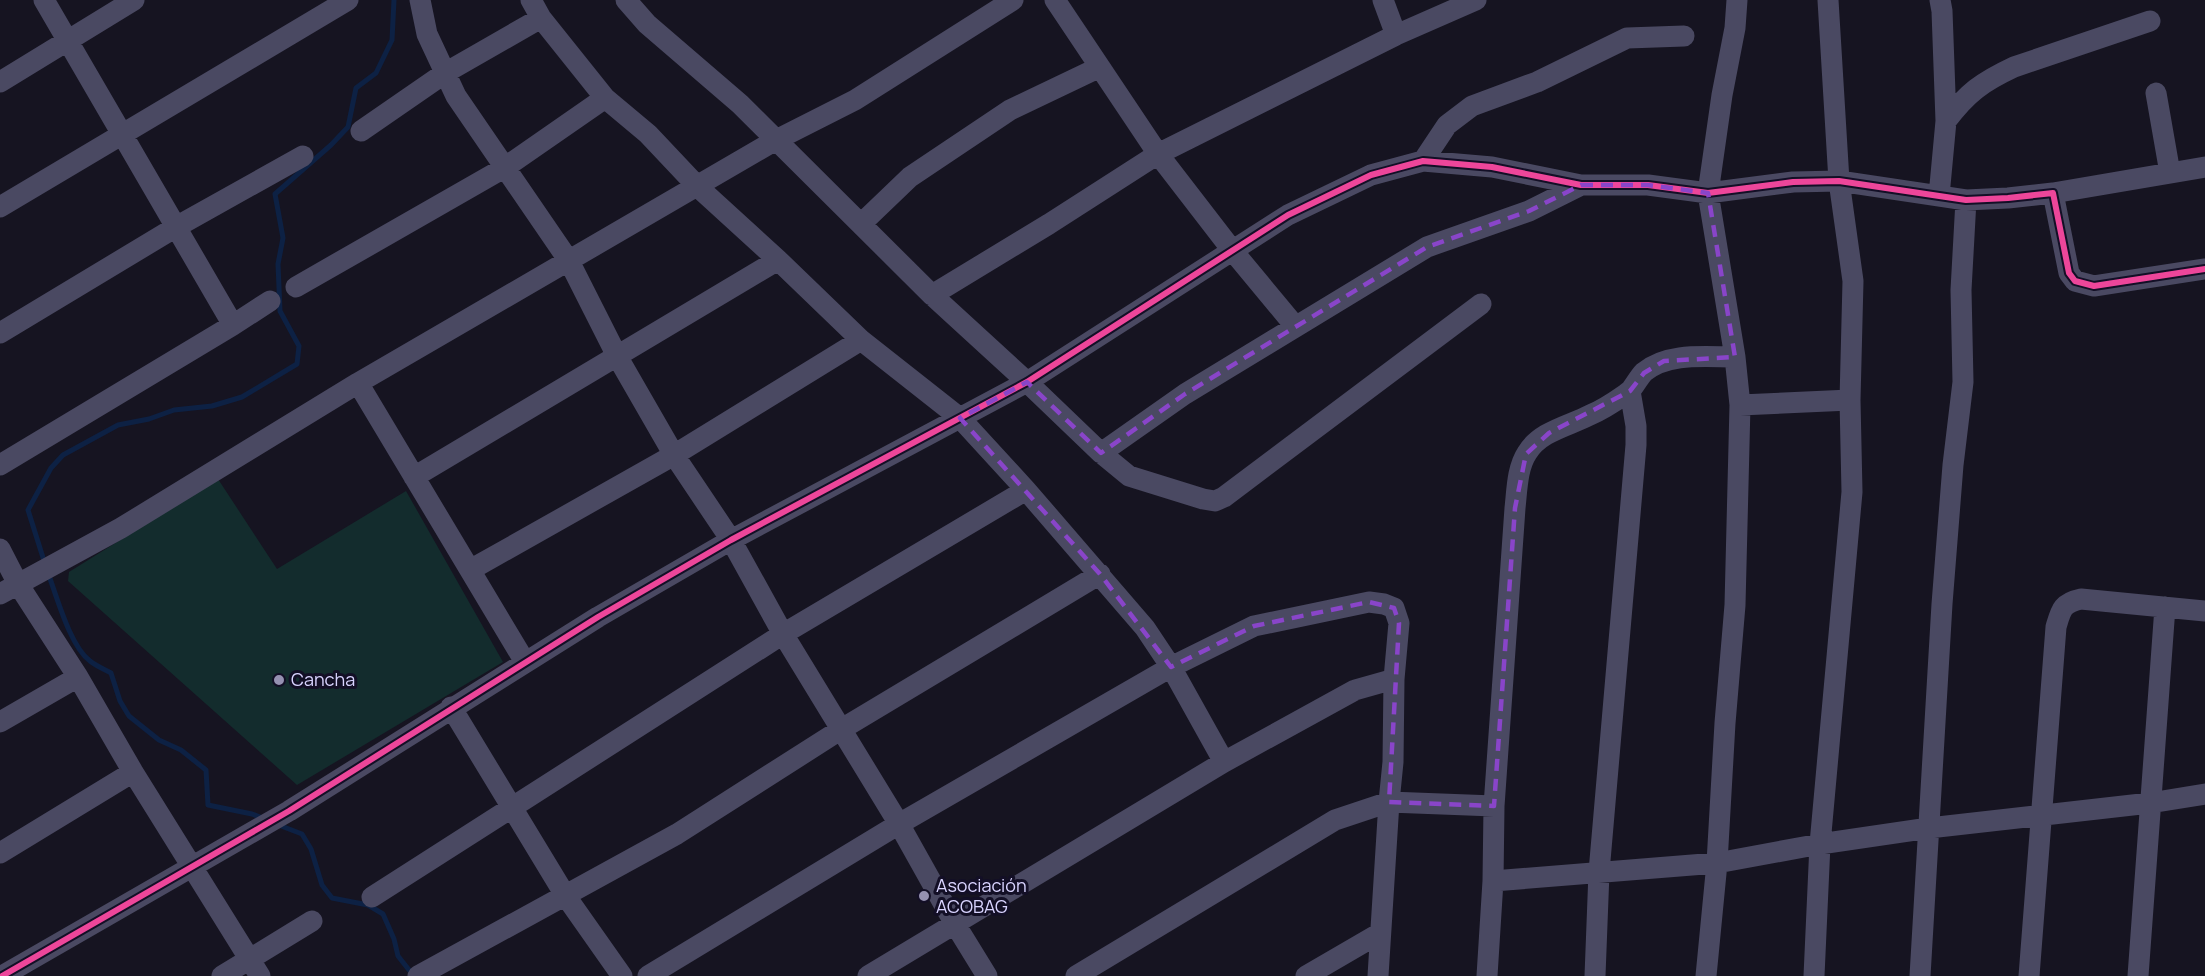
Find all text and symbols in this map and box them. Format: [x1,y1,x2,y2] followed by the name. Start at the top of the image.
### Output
[291,667,355,691] place label: Cancha
[272,673,286,687] marker: Cancha
[936,873,1027,918] place label: Asociación ACOBAG
[917,889,931,903] marker: Asociación ACOBAG

